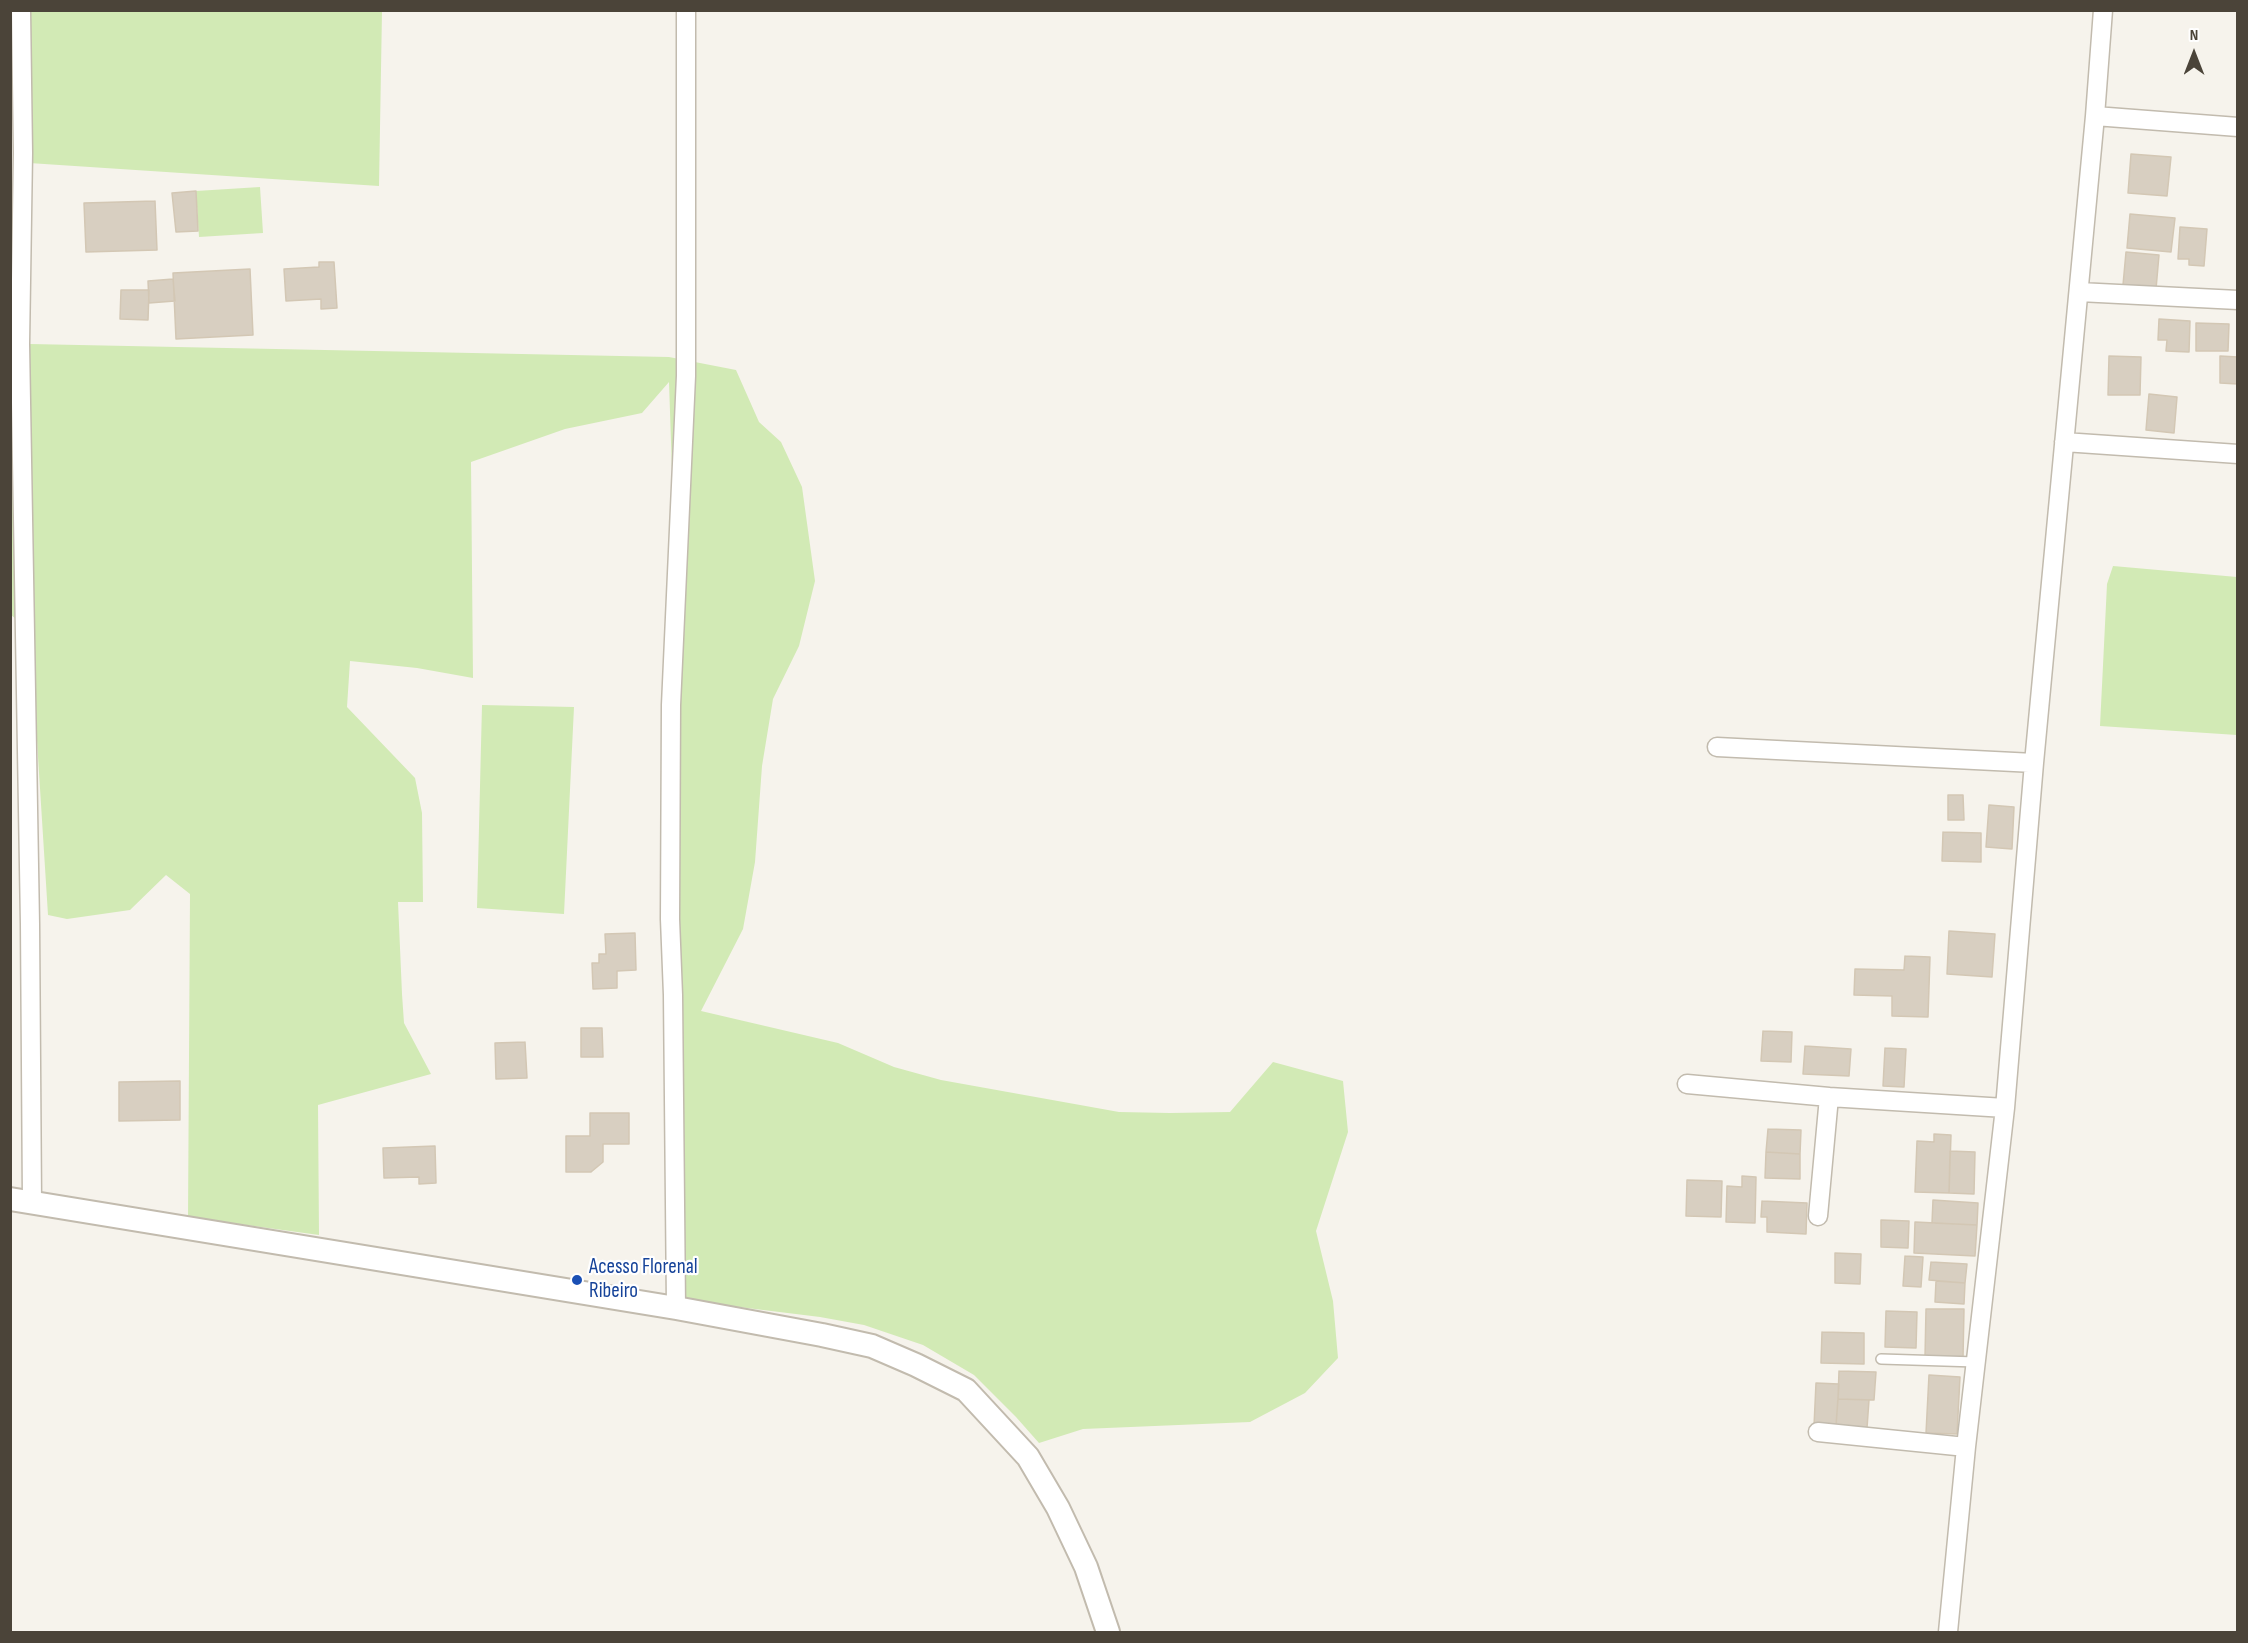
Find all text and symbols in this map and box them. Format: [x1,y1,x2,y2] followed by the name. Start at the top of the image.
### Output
[2164,24,2224,84] north arrow
[2190,26,2198,45] text: N
[589,1255,698,1305] place label: Acesso Florenal Ribeiro
[570,1273,584,1287] marker: Acesso Florenal Ribeiro

